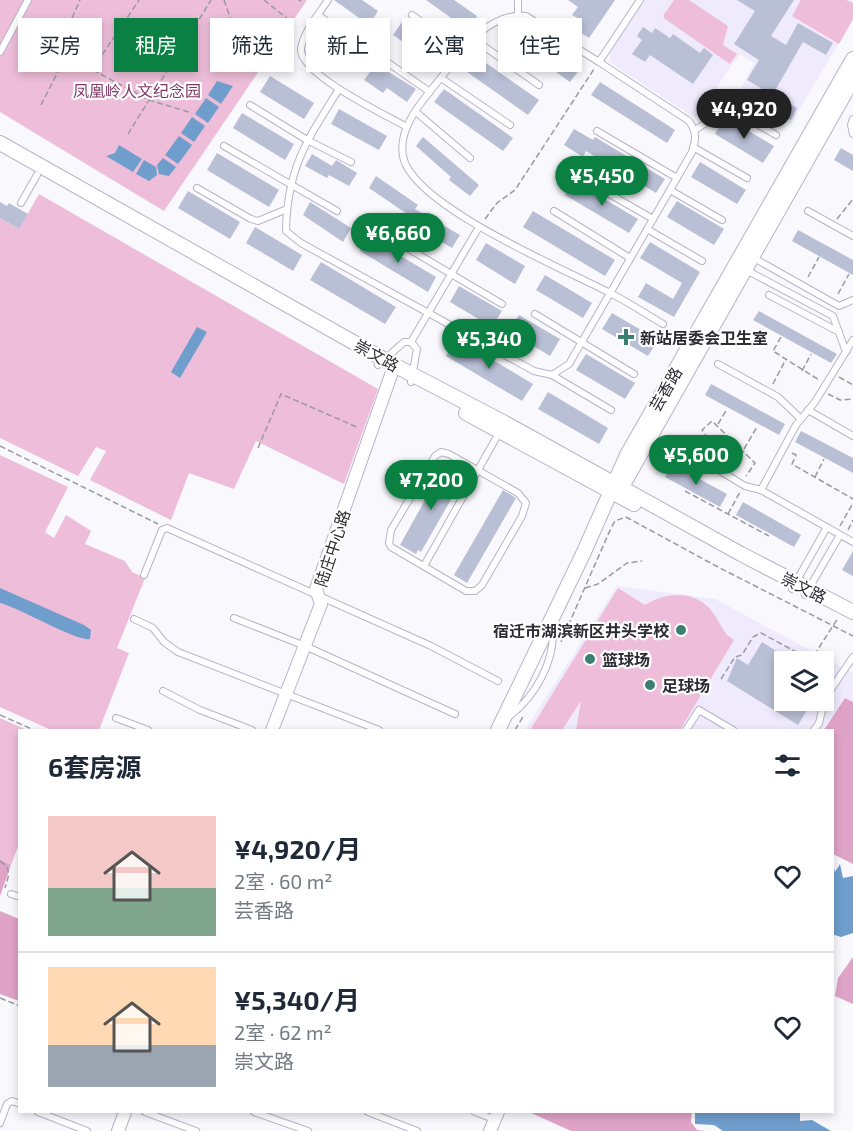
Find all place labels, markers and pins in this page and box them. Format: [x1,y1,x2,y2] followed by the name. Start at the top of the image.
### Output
[695,89,793,140] pin: ¥4,920
[553,156,651,207] pin: ¥5,450
[349,213,447,264] pin: ¥6,660
[440,319,538,370] pin: ¥5,340
[617,328,635,346] marker: 新站居委会卫生室
[640,328,768,347] place label: 新站居委会卫生室
[647,435,745,486] pin: ¥5,600
[382,460,480,511] pin: ¥7,200
[493,621,670,640] place label: 宿迁市湖滨新区井头学校
[674,623,688,637] marker: 宿迁市湖滨新区井头学校
[602,650,650,669] place label: 篮球场
[583,652,597,666] marker: 篮球场
[662,676,710,695] place label: 足球场
[643,678,657,692] marker: 足球场

